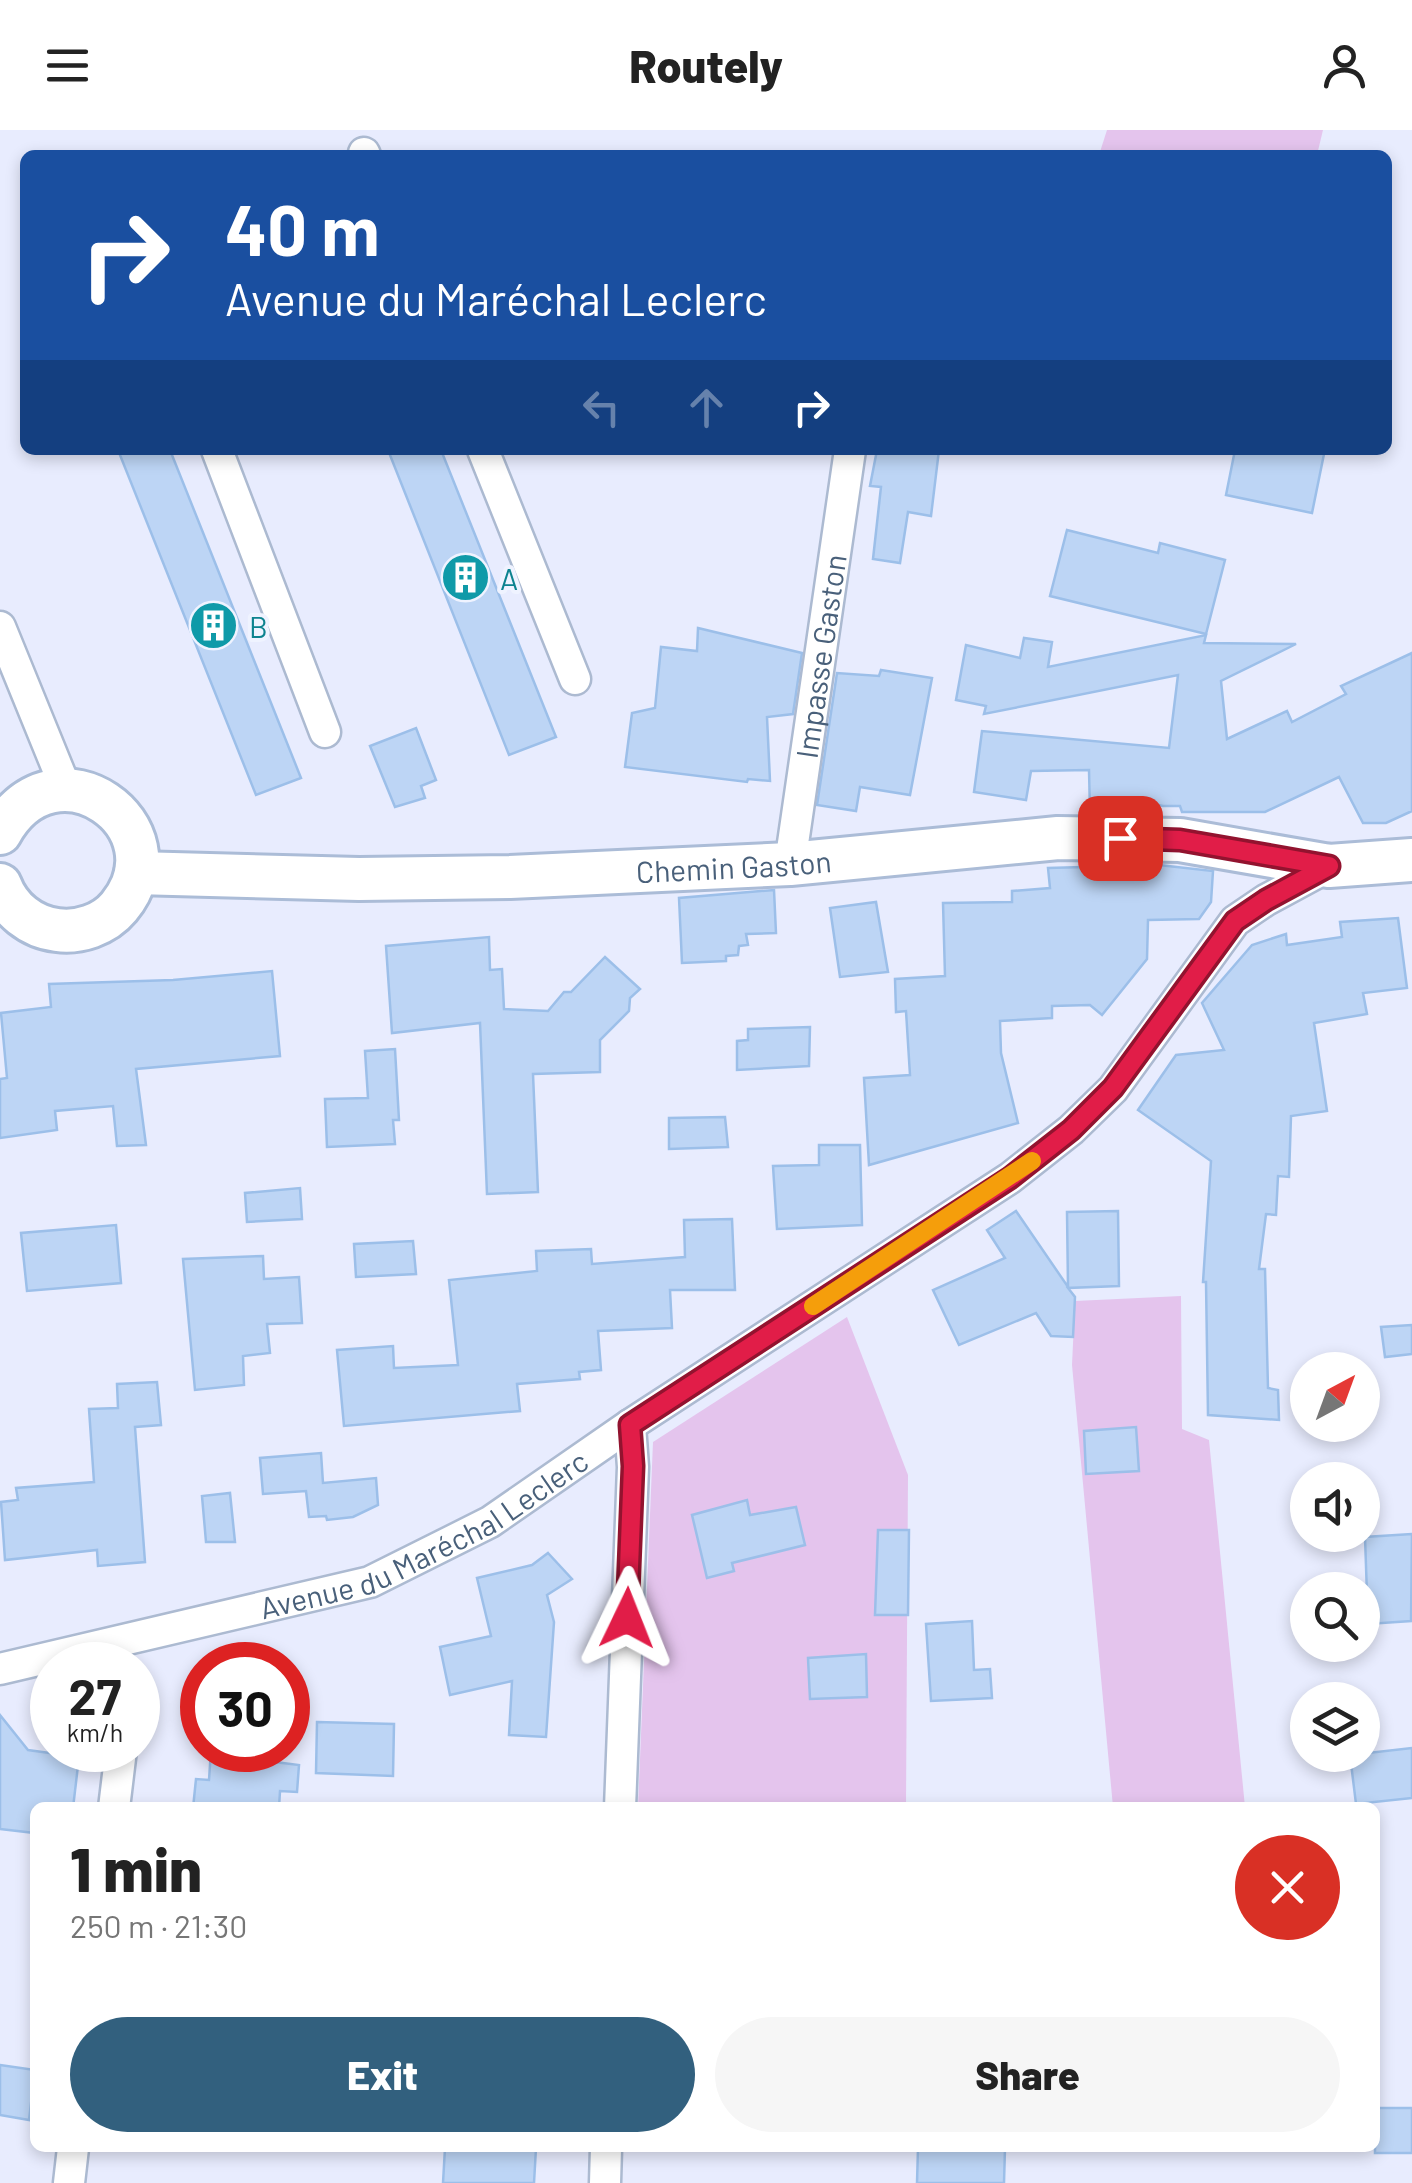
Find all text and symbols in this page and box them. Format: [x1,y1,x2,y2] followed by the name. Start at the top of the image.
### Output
[40,38,95,93] icon: menu
[629,38,783,92] text: Routely
[1317,38,1372,93] icon: person
[225,186,380,270] text: 40 m
[60,190,190,320] icon: right
[225,271,767,325] text: Avenue du Maréchal Leclerc
[574,380,629,435] icon: left
[679,380,734,435] icon: ahead
[784,380,839,435] icon: right
[439,552,491,604] building icon: A
[788,552,853,761] street label: Impasse Gaston
[500,560,518,596] place label: A
[188,600,240,652] building icon: B
[249,608,268,644] place label: B
[1078,796,1163,881] pin
[1093,811,1148,866] icon: arrive
[635,842,833,889] street label: Chemin Gaston
[1290,1352,1380,1442] north arrow
[1290,1352,1380,1772] map controls
[256,1442,594,1625] street label: Avenue du Maréchal Leclerc
[1290,1462,1380,1552] button: sound
[575,1566,679,1670] position arrow
[1290,1572,1380,1662] button: search
[180,1642,310,1772] speed limit sign: 30
[69,1665,121,1725] text: 27
[1290,1682,1380,1772] button: layers
[67,1717,123,1747] text: km/h
[70,1832,202,1904] text: 1 min
[1235,1835,1340,1940] button: close
[70,1906,247,1944] text: 250 m · 21:30
[70,2017,695,2132] button: Exit
[715,2017,1340,2132] button: Share

